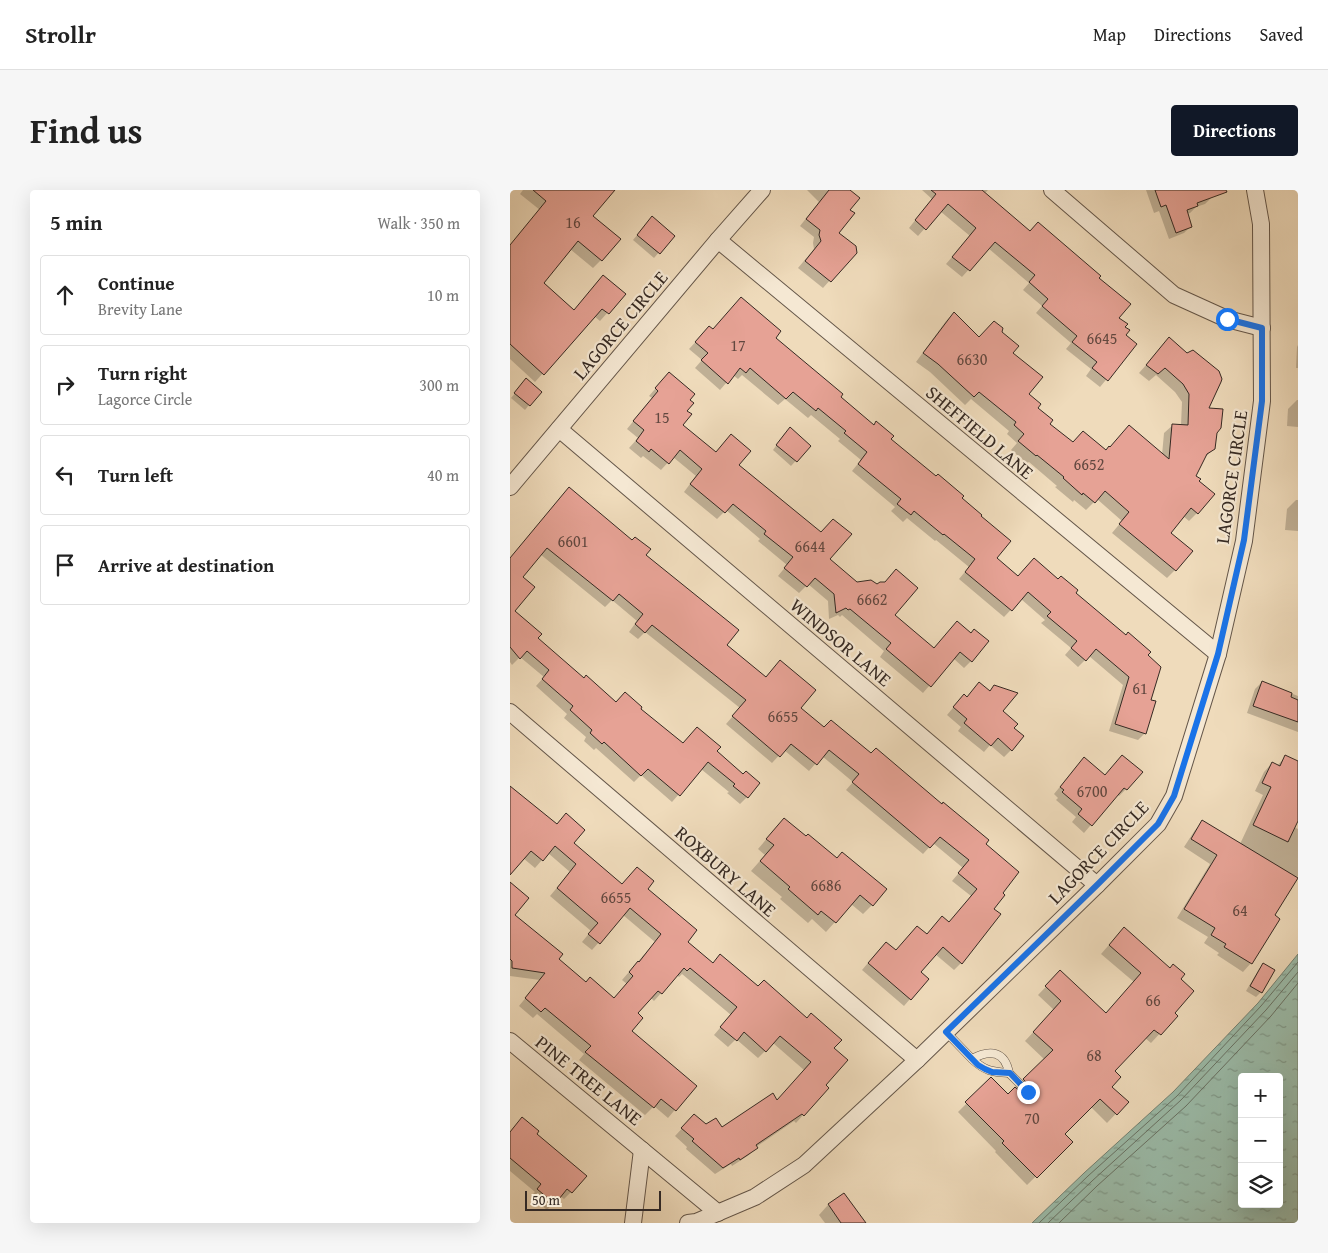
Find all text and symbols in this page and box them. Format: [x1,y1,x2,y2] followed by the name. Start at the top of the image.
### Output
[25,17,96,52] text: Strollr
[1093,21,1126,48] text: Map
[1154,21,1231,48] text: Directions
[1259,21,1303,48] text: Saved
[30,105,143,156] text: Find us
[1171,105,1298,156] button: Directions
[50,207,102,238] text: 5 min
[565,210,581,234] house number: 16
[377,211,460,235] text: Walk · 350 m
[566,264,674,386] street label: LAGORCE CIRCLE
[98,269,175,297] text: Continue
[51,281,79,309] icon: ahead
[427,283,459,307] text: 10 m
[98,297,182,321] text: Brevity Lane
[1216,308,1239,331] route start
[1087,326,1117,350] house number: 6645
[730,333,746,357] house number: 17
[957,347,988,371] house number: 6630
[98,359,187,387] text: Turn right
[51,371,79,399] icon: right
[419,373,459,397] text: 300 m
[920,378,1040,486] street label: SHEFFIELD LANE
[98,387,192,411] text: Lagorce Circle
[654,405,670,429] house number: 15
[1208,408,1254,546] street label: LAGORCE CIRCLE
[1074,452,1104,476] house number: 6652
[51,461,79,489] icon: left
[98,461,173,489] text: Turn left
[427,463,459,487] text: 40 m
[558,529,588,553] house number: 6601
[795,534,826,558] house number: 6644
[51,551,79,579] icon: arrive
[98,551,274,579] text: Arrive at destination
[857,587,887,611] house number: 6662
[784,591,898,693] street label: WINDSOR LANE
[1132,676,1148,700] house number: 61
[768,704,798,728] house number: 6655
[1077,779,1108,803] house number: 6700
[1041,794,1155,910] street label: LAGORCE CIRCLE
[669,819,783,923] street label: ROXBURY LANE
[811,873,842,897] house number: 6686
[601,885,631,909] house number: 6655
[1232,898,1248,922] house number: 64
[1145,988,1161,1012] house number: 66
[530,1028,649,1132] street label: PINE TREE LANE
[1086,1043,1102,1067] house number: 68
[1238,1073,1283,1208] map controls
[1238,1073,1283,1118] button: +
[1017,1081,1040,1104] route end
[1024,1106,1040,1130] house number: 70
[1238,1118,1283,1163] button: −
[1238,1163,1283,1208] button: layers
[525,1188,661,1211] scale bar
[532,1190,560,1210] text: 50 m

